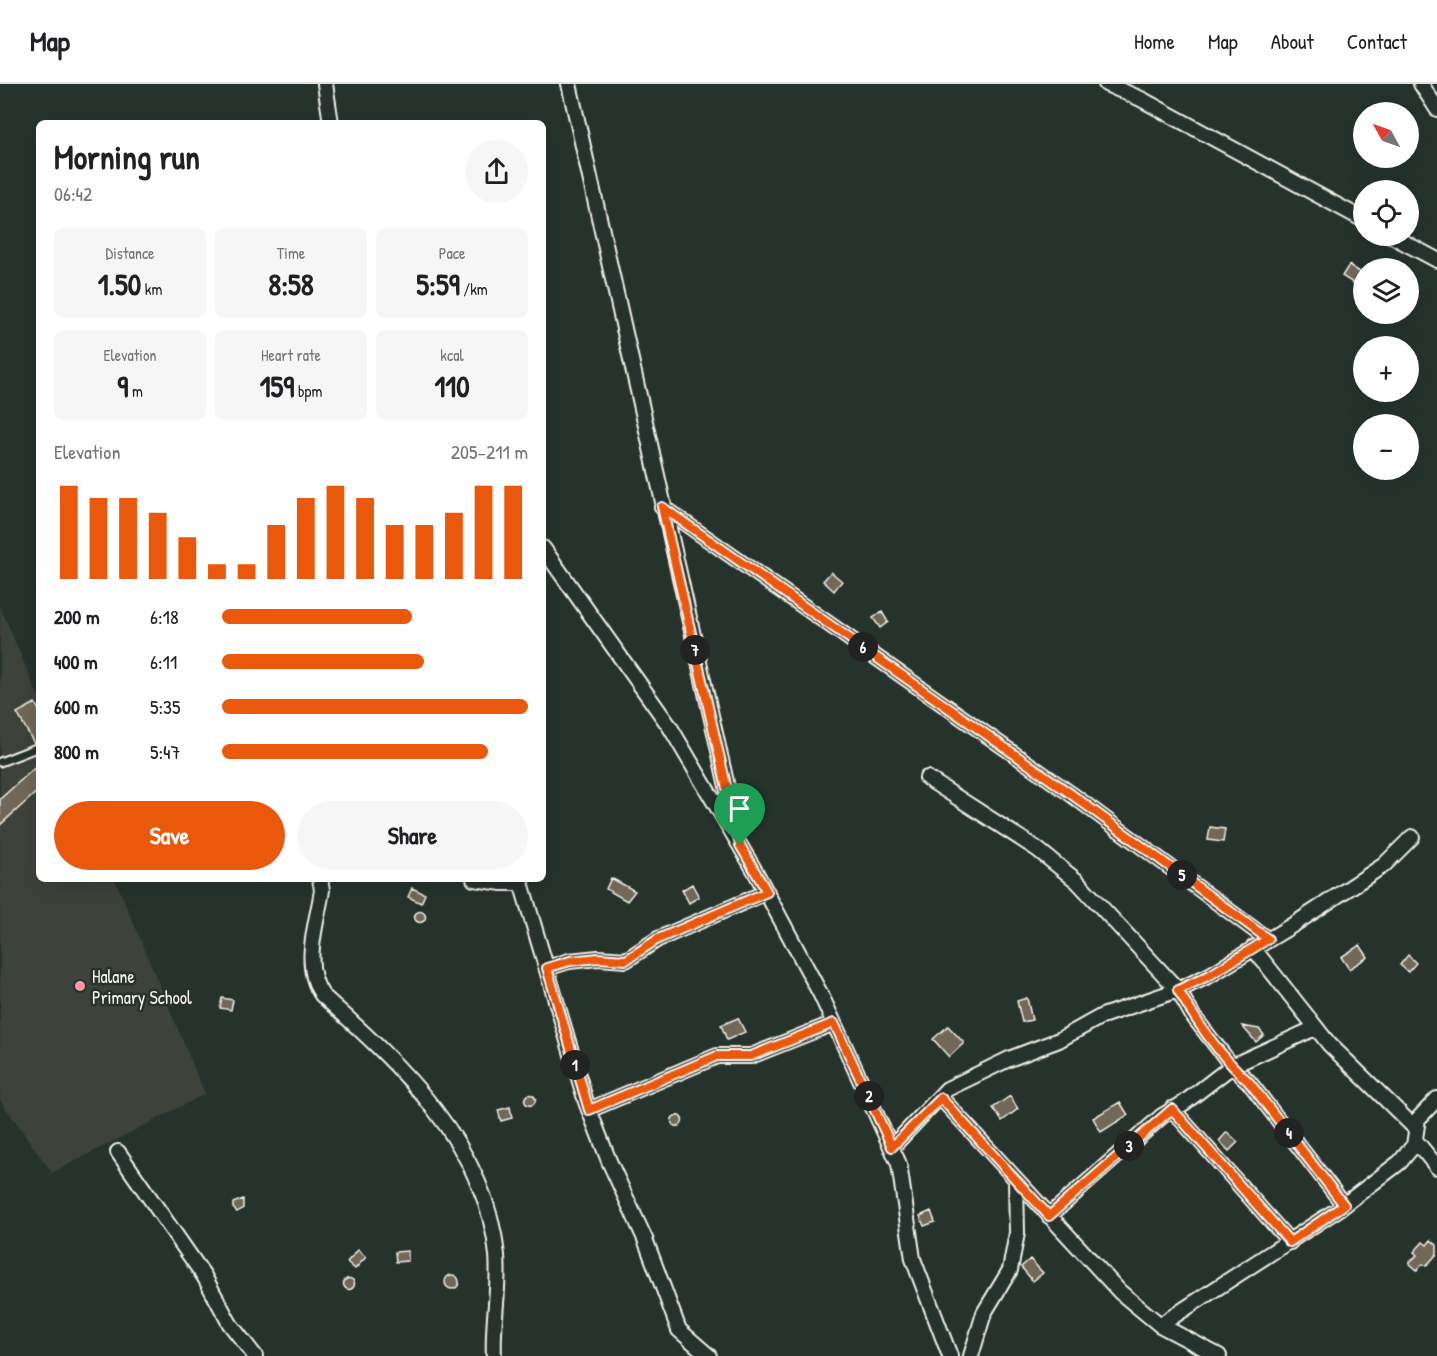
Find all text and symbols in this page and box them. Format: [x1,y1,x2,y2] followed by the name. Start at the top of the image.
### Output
[30,22,70,60] text: Map
[1134,27,1175,56] text: Home
[1208,27,1238,56] text: Map
[1271,27,1314,56] text: About
[1347,27,1407,56] text: Contact
[1353,102,1419,168] north arrow
[1353,102,1419,480] map controls
[54,135,200,179] text: Morning run
[465,140,528,203] button: share
[54,180,92,207] text: 06:42
[1353,180,1419,246] button: locate
[106,242,154,264] text: Distance
[277,242,305,264] text: Time
[439,242,465,264] text: Pace
[1353,258,1419,324] button: layers
[98,264,141,304] text: 1.50
[268,264,314,304] text: 8:58
[416,264,460,304] text: 5:59
[141,278,162,300] text: km
[460,278,488,300] text: /km
[1353,336,1419,402] button: +
[103,344,157,366] text: Elevation
[261,344,321,366] text: Heart rate
[440,344,464,366] text: kcal
[117,366,128,406] text: 9
[260,366,294,406] text: 159
[434,366,470,406] text: 110
[128,380,143,402] text: m
[294,380,322,402] text: bpm
[1353,414,1419,480] button: −
[54,438,120,465] text: Elevation
[451,438,528,465] text: 205–211 m
[54,603,99,630] text: 200 m
[150,603,179,630] text: 6:18
[848,632,878,662] pin: 6
[680,635,710,665] pin: 7
[860,636,866,658] text: 6
[691,639,699,661] text: 7
[54,648,98,675] text: 400 m
[150,648,177,675] text: 6:11
[54,693,98,720] text: 600 m
[150,693,181,720] text: 5:35
[54,738,99,765] text: 800 m
[150,738,181,765] text: 5:47
[714,783,765,845] pin
[723,792,756,825] icon: arrive
[54,801,285,870] button: Save
[297,801,528,870] button: Share
[1167,860,1197,890] pin: 5
[1179,864,1185,886] text: 5
[92,964,192,1010] place label: Halane Primary School
[73,979,87,993] marker: Halane Primary School
[560,1050,590,1080] pin: 1
[572,1054,578,1076] text: 1
[854,1081,884,1111] pin: 2
[865,1085,873,1107] text: 2
[1274,1118,1304,1148] pin: 4
[1286,1122,1292,1144] text: 4
[1114,1131,1144,1161] pin: 3
[1125,1135,1133,1157] text: 3

